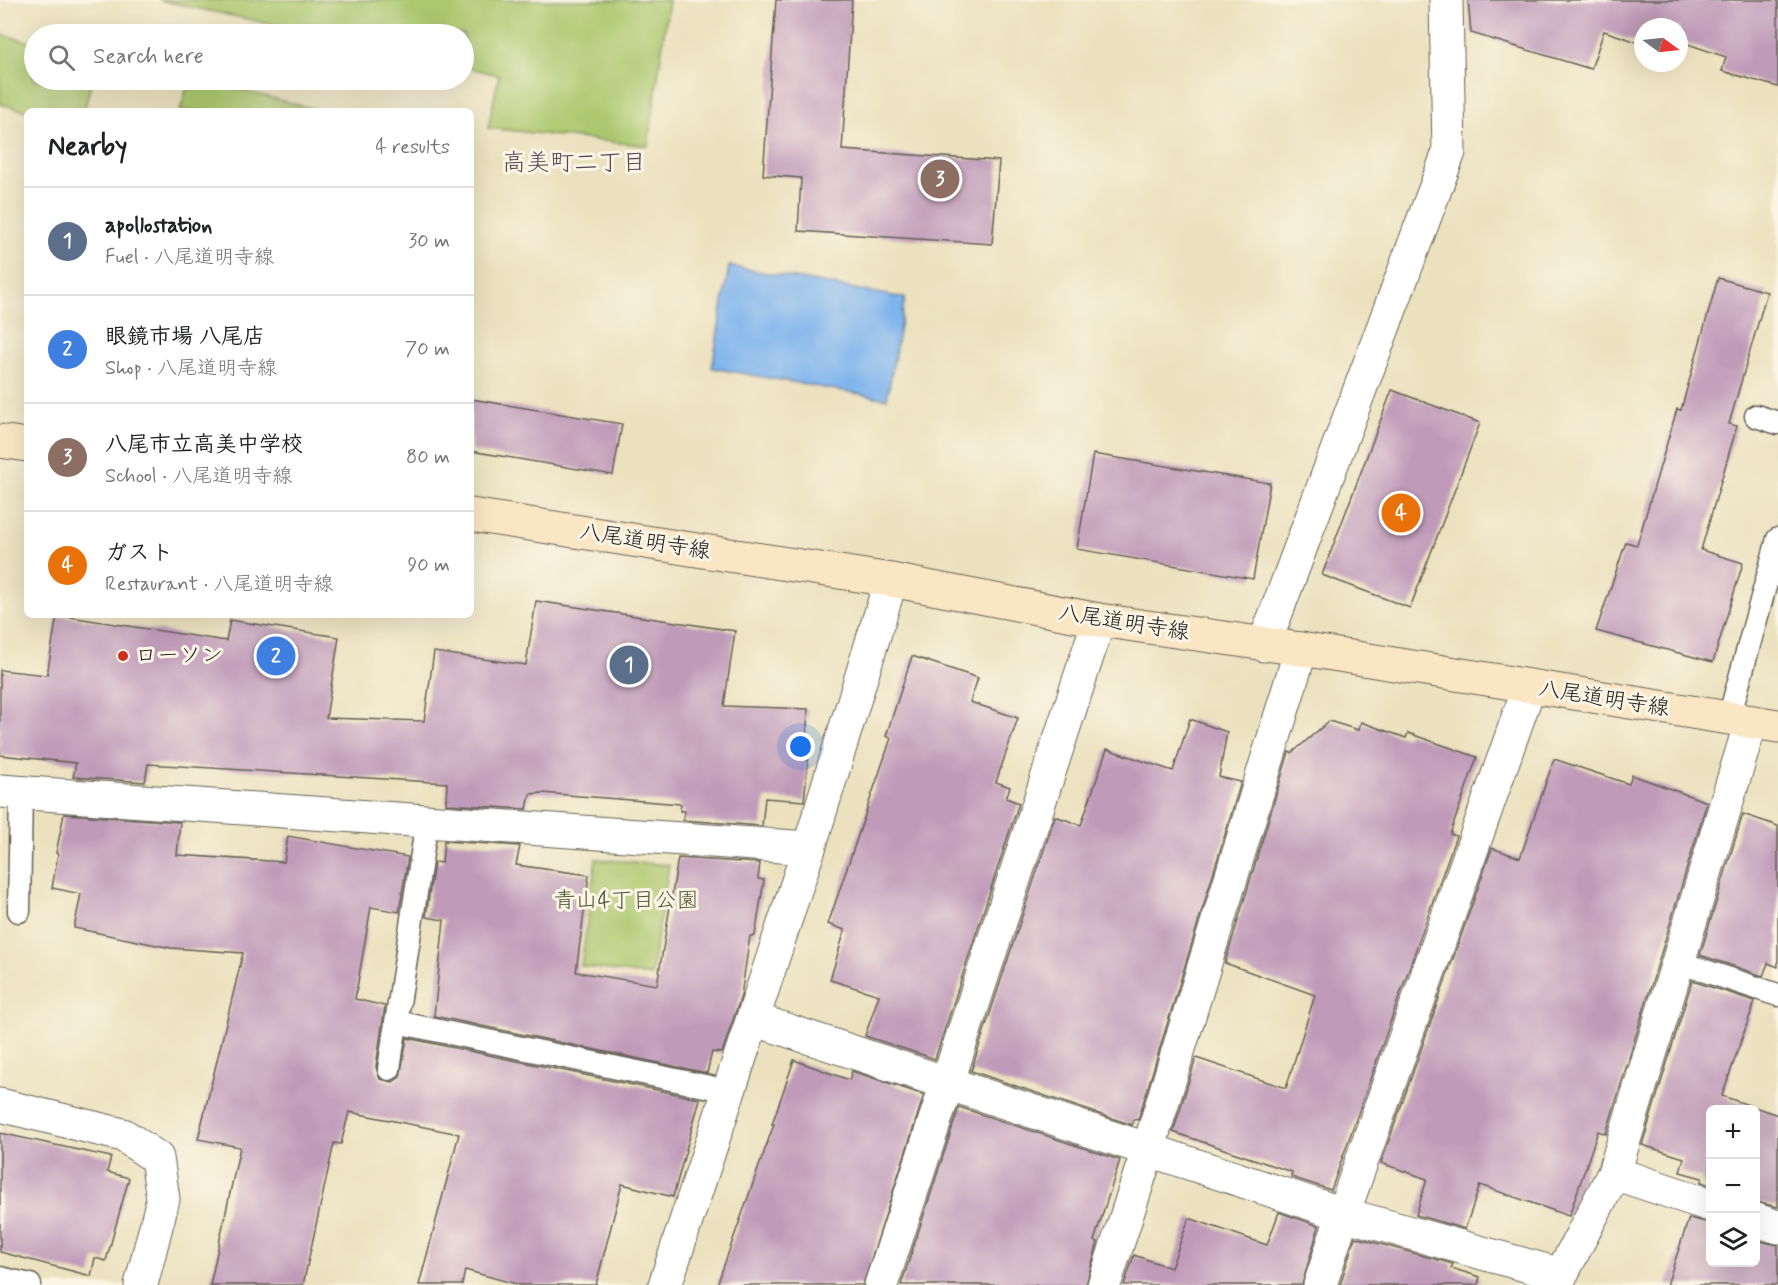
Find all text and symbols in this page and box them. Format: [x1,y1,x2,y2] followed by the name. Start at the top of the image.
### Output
[1634,18,1688,72] north arrow
[24,24,474,90] search box
[45,41,78,74] icon: search
[93,43,204,71] text: Search here
[48,130,127,164] text: Nearby
[375,134,450,161] text: 4 results
[502,148,646,179] district label: 高美町二丁目
[920,156,960,201] pin: 3
[105,212,212,240] text: apollostation
[63,228,72,255] text: 1
[408,228,450,255] text: 30 m
[105,244,274,271] text: Fuel · 八尾道明寺線
[105,323,265,351] text: 眼鏡市場 八尾店
[63,336,72,363] text: 2
[405,336,450,363] text: 70 m
[105,355,277,382] text: Shop · 八尾道明寺線
[105,431,303,459] text: 八尾市立高美中学校
[63,444,72,471] text: 3
[406,444,450,471] text: 80 m
[105,463,292,490] text: School · 八尾道明寺線
[1382,490,1420,536] pin: 4
[578,518,712,566] street label: 八尾道明寺線
[105,539,173,567] text: ガスト
[62,552,73,579] text: 4
[407,552,450,579] text: 90 m
[105,571,333,598] text: Restaurant · 八尾道明寺線
[1057,599,1191,647] street label: 八尾道明寺線
[256,634,296,678] pin: 2
[135,642,223,670] place label: ローソン
[610,642,648,688] pin: 1
[116,649,130,663] marker: ローソン
[1537,675,1671,723] street label: 八尾道明寺線
[786,732,815,761] your location
[554,887,698,915] park label: 青山4丁目公園
[1706,1105,1760,1267] map controls
[1706,1105,1760,1159] button: +
[1706,1159,1760,1213] button: −
[1706,1213,1760,1267] button: layers

